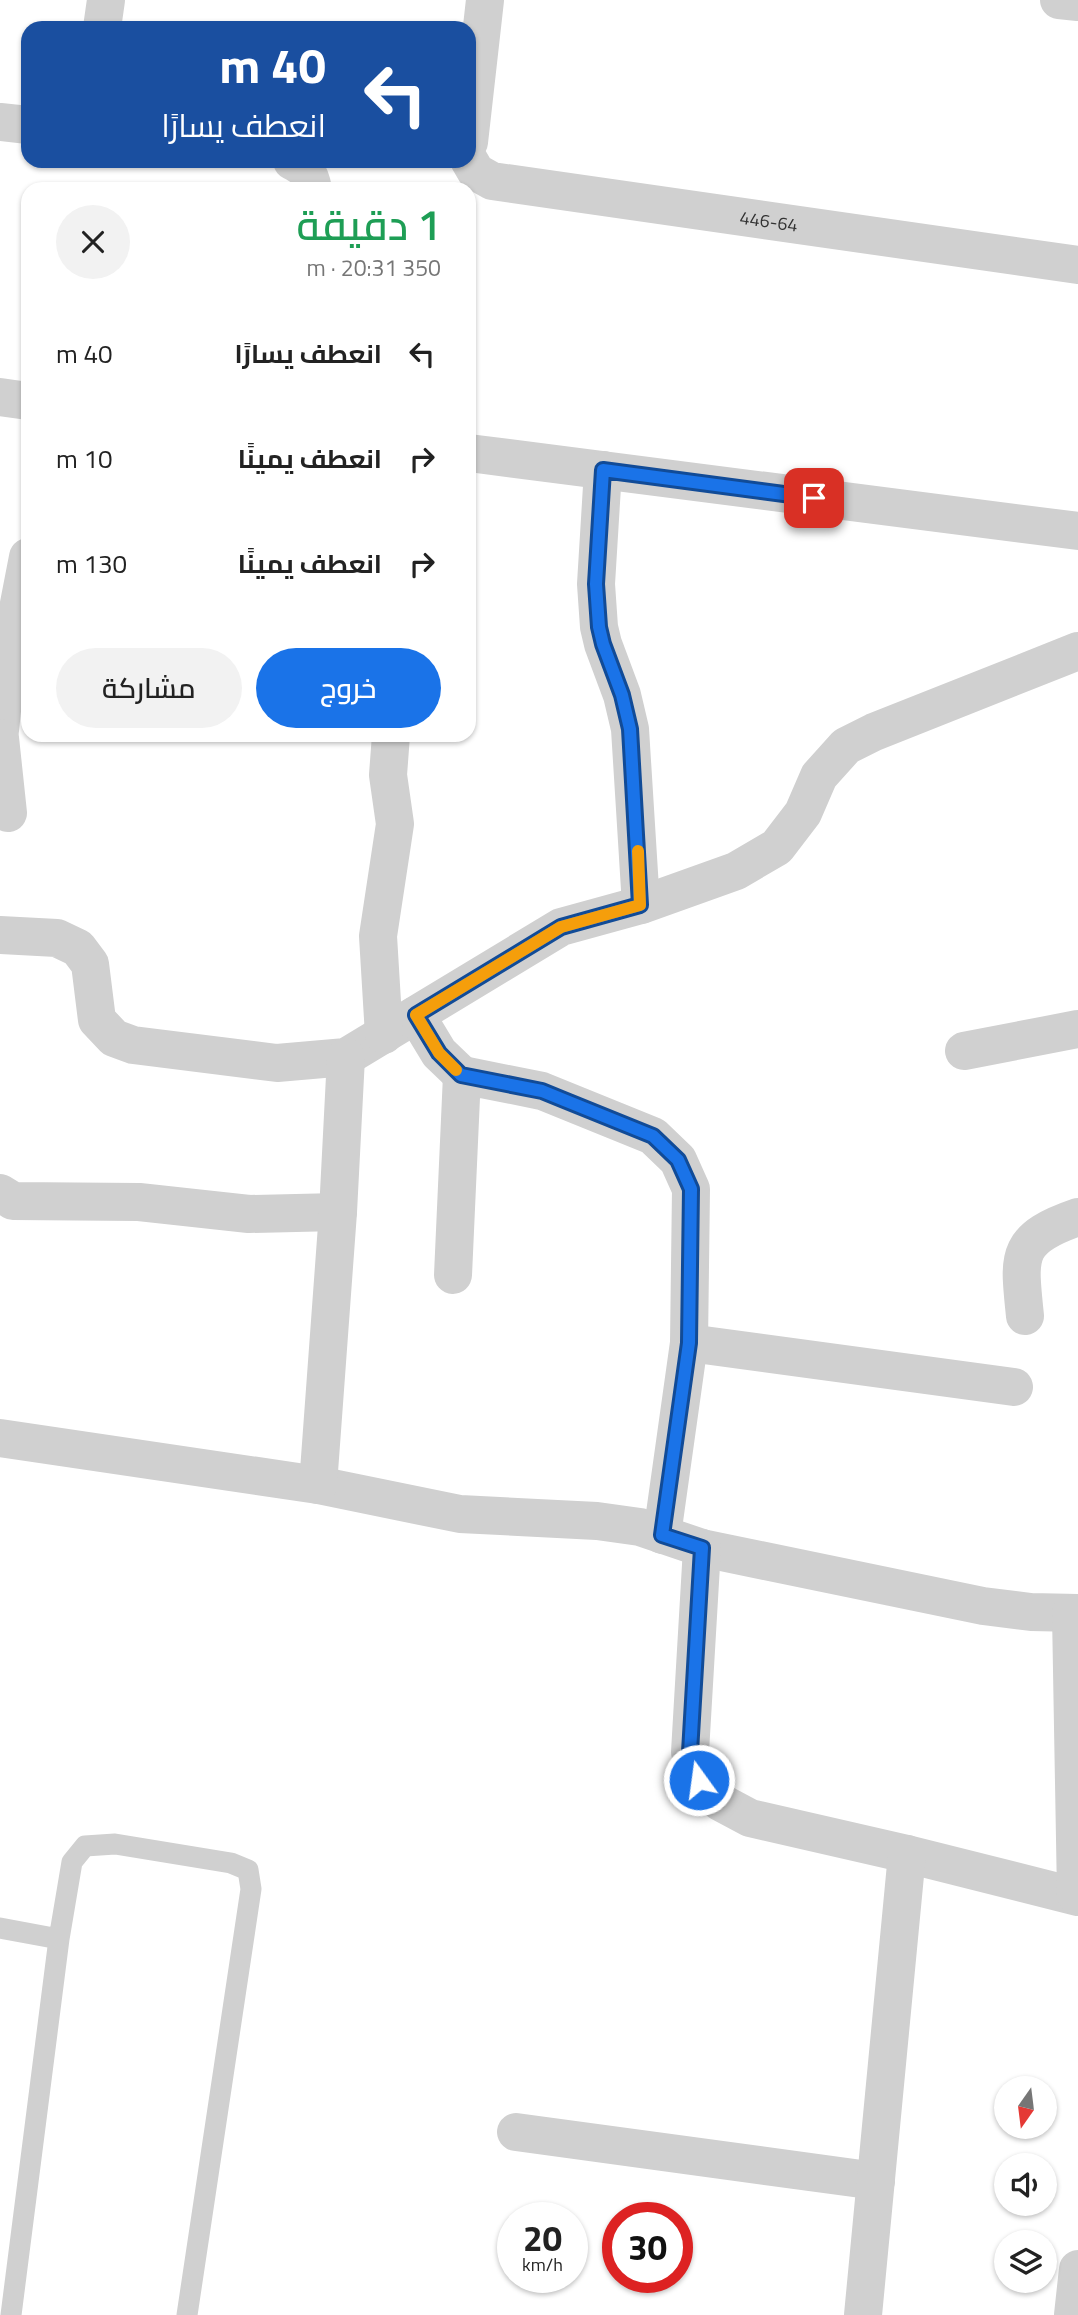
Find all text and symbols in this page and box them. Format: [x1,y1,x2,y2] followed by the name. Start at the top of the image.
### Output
[219,27,326,102] text: 40 m
[350,49,441,140] icon: left
[161,101,326,149] text: انعطف يسارًا
[296,192,441,256] text: 1 دقيقة
[738,203,800,238] street label: 446-64
[56,205,130,279] button: close
[306,250,441,285] text: 350 m · 20:31
[56,334,113,373] text: 40 m
[234,334,382,373] text: انعطف يسارًا
[403,335,441,373] icon: left
[56,439,113,478] text: 10 m
[238,439,382,478] text: انعطف يمينًا
[403,440,441,478] icon: right
[784,468,844,528] pin
[795,479,833,517] icon: arrive
[56,544,127,583] text: 130 m
[238,544,382,583] text: انعطف يمينًا
[403,545,441,583] icon: right
[56,648,242,728] button: مشاركة
[256,648,441,728] button: خروج
[662,1743,736,1817] position arrow
[994,2076,1057,2138] north arrow
[994,2076,1057,2293] map controls
[994,2153,1057,2216] button: sound
[602,2202,693,2293] speed limit sign: 30
[523,2211,562,2265] text: 20
[994,2230,1057,2293] button: layers
[522,2251,563,2278] text: km/h

